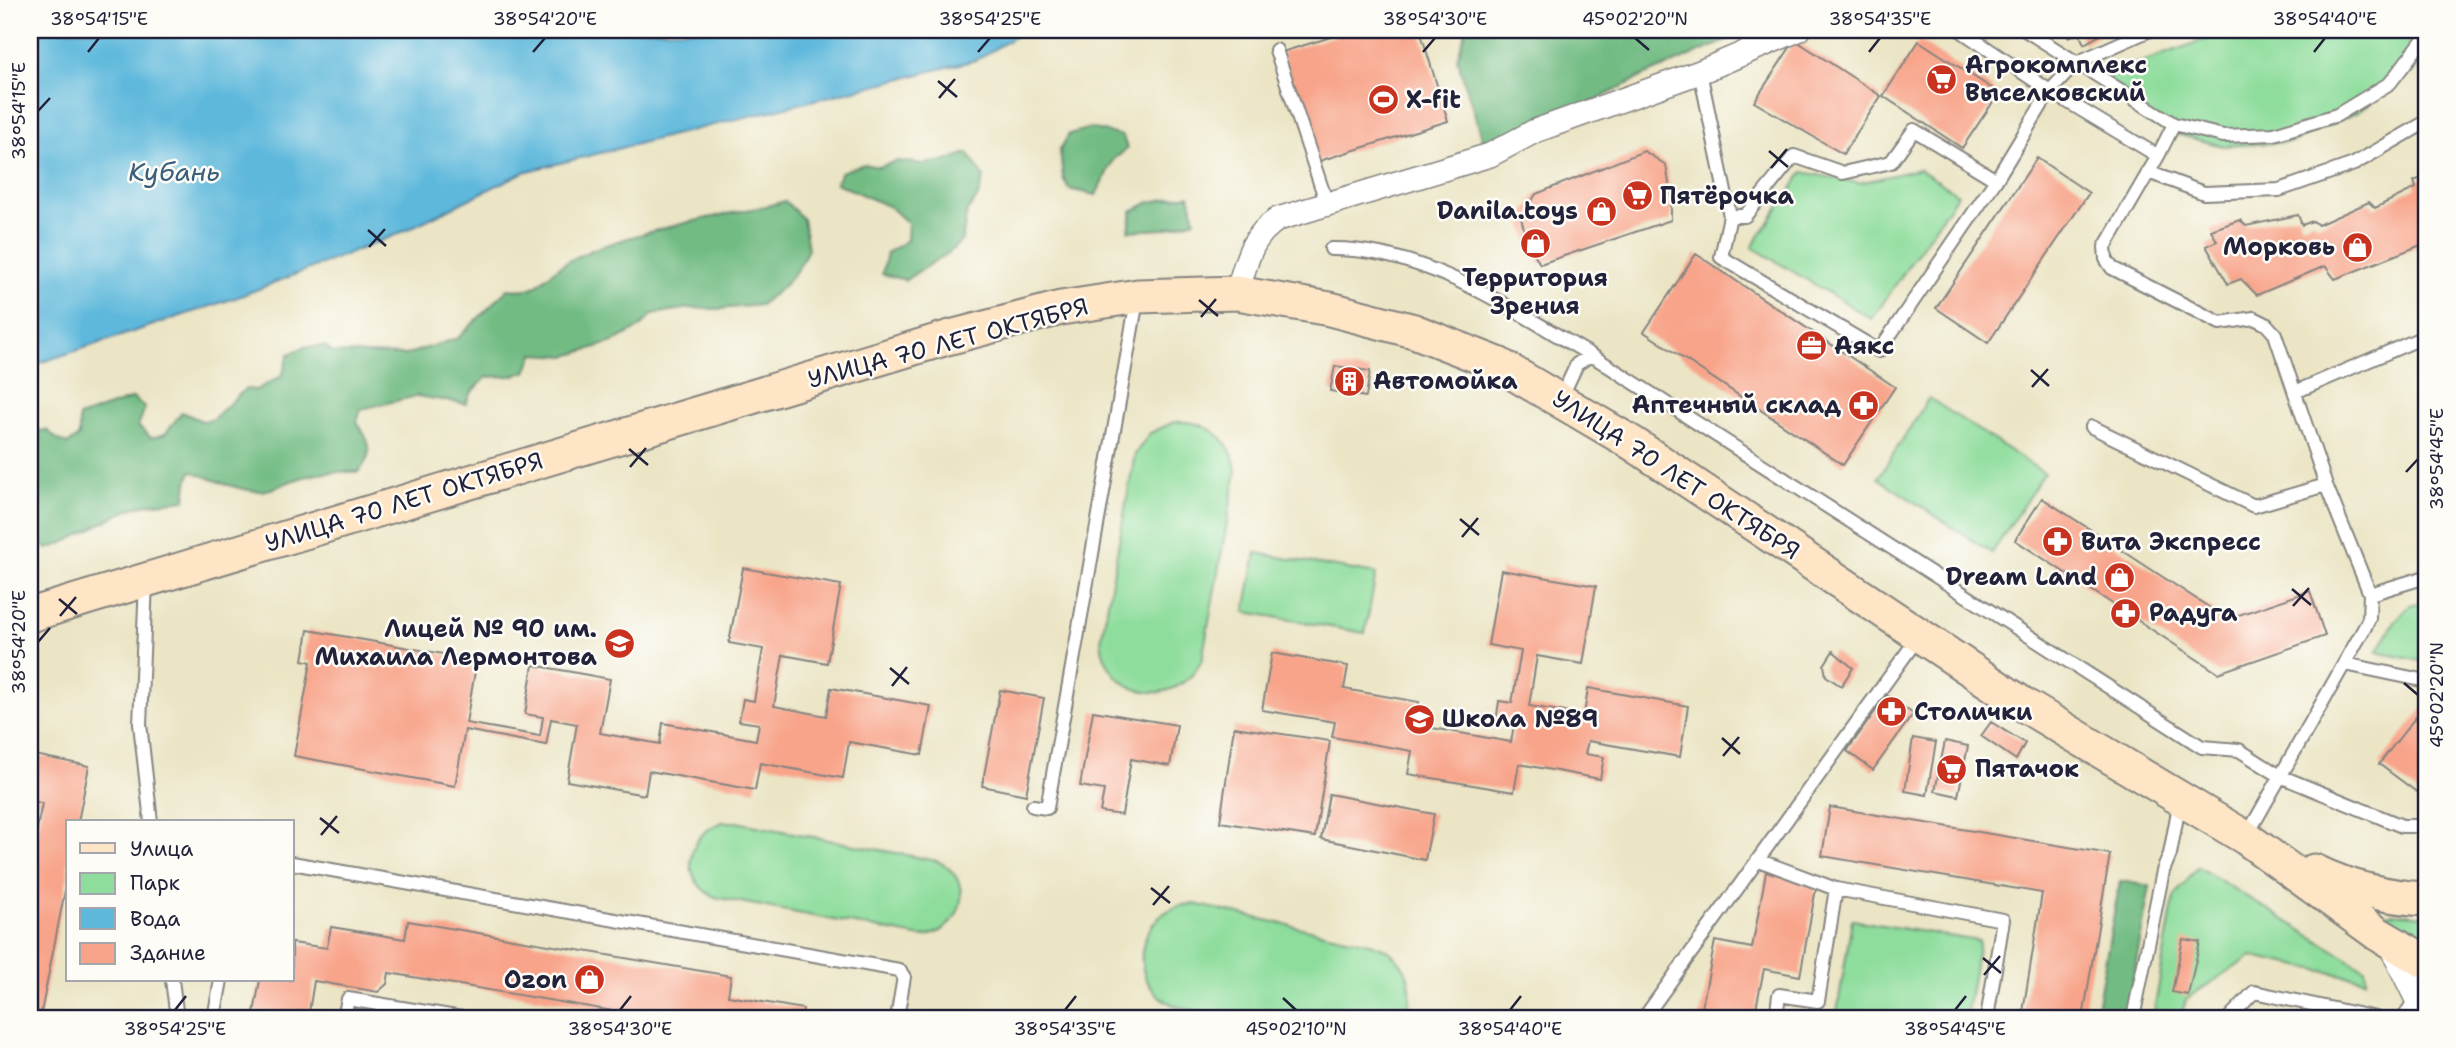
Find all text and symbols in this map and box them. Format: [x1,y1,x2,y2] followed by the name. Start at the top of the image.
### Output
[50,7,148,31] text: 38°54'15"E
[493,7,597,31] text: 38°54'20"E
[939,7,1041,31] text: 38°54'25"E
[1383,7,1487,31] text: 38°54'30"E
[1582,7,1688,31] text: 45°02'20"N
[1829,7,1931,31] text: 38°54'35"E
[2273,7,2377,31] text: 38°54'40"E
[1965,49,2147,109] place label: Агрокомплекс Выселковский
[7,62,31,160] text: 38°54'15"E
[1925,62,1959,96] supermarket icon: Агрокомплекс Выселковский
[1366,83,1400,117] sports icon: X-fit
[1406,84,1461,116] place label: X-fit
[128,154,220,189] water label: Кубань
[1620,179,1654,213] supermarket icon: Пятёрочка
[1660,180,1794,212] place label: Пятёрочка
[1584,194,1618,228] shop icon: Danila.toys
[1437,195,1578,227] place label: Danila.toys
[1518,227,1552,261] shop icon: Территория Зрения
[2341,230,2375,264] shop icon: Морковь
[2223,231,2335,263] place label: Морковь
[1462,262,1608,322] place label: Территория Зрения
[804,290,1092,396] street label: УЛИЦА 70 ЛЕТ ОКТЯБРЯ
[1794,329,1828,363] office icon: Аякс
[1834,330,1894,362] place label: Аякс
[1333,364,1367,398] building icon: Автомойка
[1373,365,1518,397] place label: Автомойка
[1546,383,1806,567] street label: УЛИЦА 70 ЛЕТ ОКТЯБРЯ
[1847,388,1881,422] pharmacy icon: Аптечный склад
[1632,389,1841,421] place label: Аптечный склад
[2425,408,2449,510] text: 38°54'45"E
[261,444,547,560] street label: УЛИЦА 70 ЛЕТ ОКТЯБРЯ
[2041,525,2075,559] pharmacy icon: Вита Экспресс
[2081,526,2261,558] place label: Вита Экспресс
[2103,560,2137,594] shop icon: Dream Land
[1946,561,2097,593] place label: Dream Land
[7,590,31,694] text: 38°54'20"E
[2109,596,2143,630] pharmacy icon: Радуга
[2149,597,2238,629] place label: Радуга
[314,613,598,673] place label: Лицей № 90 им. Михаила Лермонтова
[603,626,637,660] school or university icon: Лицей № 90 им. Михаила Лермонтова
[2425,642,2449,748] text: 45°02'20"N
[1874,695,1908,729] pharmacy icon: Столички
[1914,696,2033,728] place label: Столички
[1402,702,1436,736] school or university icon: Школа №89
[1442,703,1598,735] place label: Школа №89
[1935,752,1969,786] supermarket icon: Пятачок
[1975,753,2079,785] place label: Пятачок
[66,820,294,982] legend
[130,835,193,863] text: Улица
[130,869,180,897] text: Парк
[130,905,180,933] text: Вода
[130,939,206,967] text: Здание
[573,963,607,997] shop icon: Ozon
[504,964,567,996] place label: Ozon
[124,1017,226,1041] text: 38°54'25"E
[568,1017,672,1041] text: 38°54'30"E
[1014,1017,1116,1041] text: 38°54'35"E
[1245,1017,1347,1041] text: 45°02'10"N
[1458,1017,1562,1041] text: 38°54'40"E
[1904,1017,2006,1041] text: 38°54'45"E

